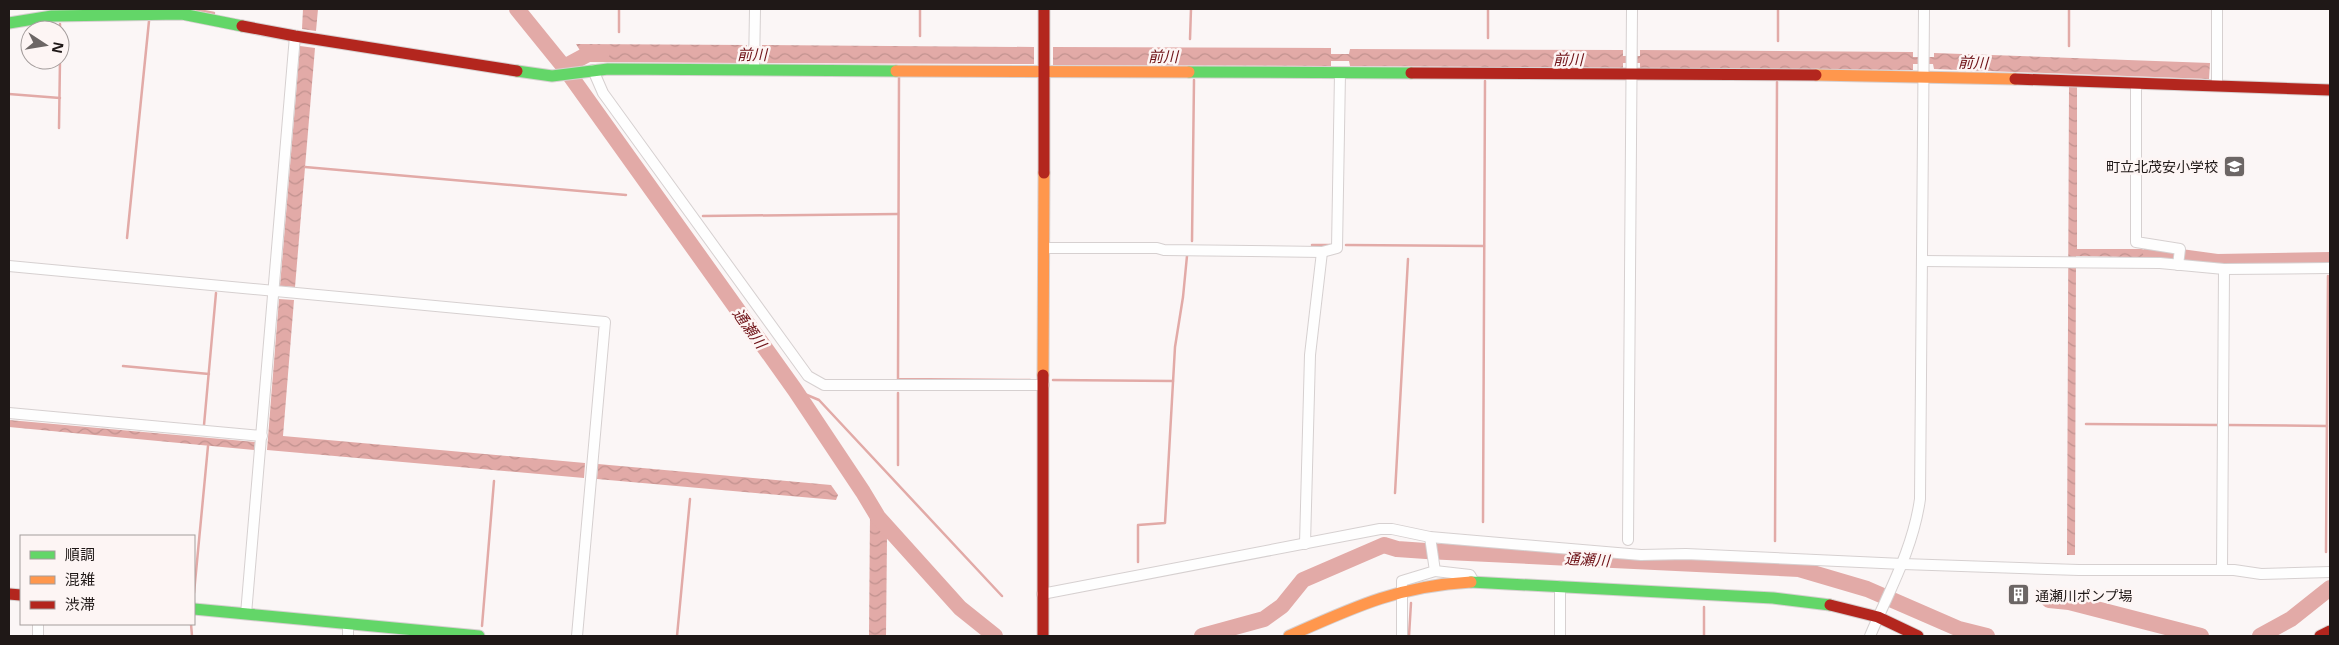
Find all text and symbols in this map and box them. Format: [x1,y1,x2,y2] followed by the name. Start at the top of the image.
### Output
[20,20,70,70] north arrow
[48,40,69,55] text: N
[737,44,769,64] water label: 前川
[1148,46,1180,66] water label: 前川
[1553,49,1585,69] water label: 前川
[1958,51,1990,73] water label: 前川
[2222,154,2246,178] school or university icon: 町立北茂安小学校
[2106,157,2218,176] place label: 町立北茂安小学校
[729,304,772,354] water label: 通瀬川
[20,535,195,625] legend
[65,544,95,564] text: 順調
[1564,548,1612,570] water label: 通瀬川
[65,569,95,589] text: 混雑
[2007,583,2031,607] building icon: 通瀬川ポンプ場
[2035,586,2133,605] place label: 通瀬川ポンプ場
[65,594,95,614] text: 渋滞

